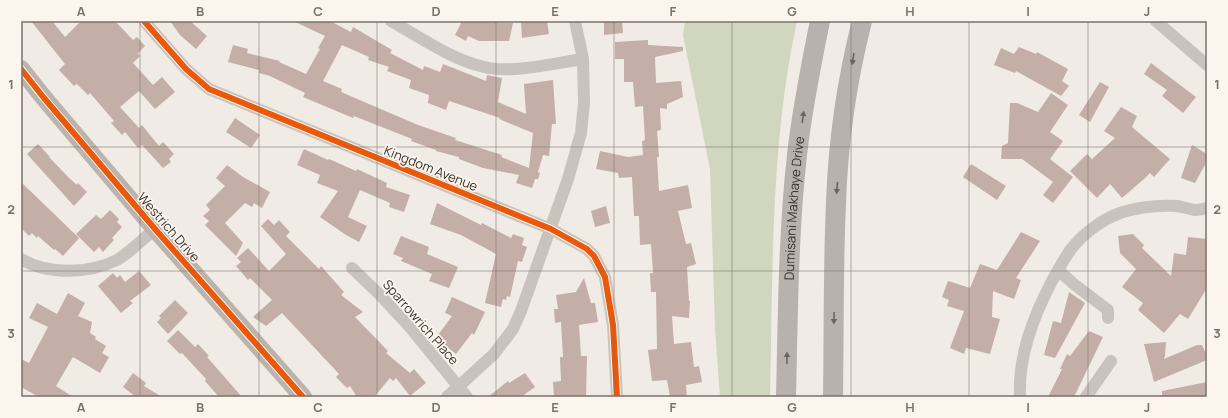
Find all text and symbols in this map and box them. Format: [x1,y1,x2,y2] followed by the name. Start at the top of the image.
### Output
[77,2,86,20] text: A
[196,2,204,20] text: B
[313,2,323,20] text: C
[431,2,441,20] text: D
[551,2,559,20] text: E
[670,2,677,20] text: F
[787,2,797,20] text: G
[905,2,915,20] text: H
[1026,2,1030,20] text: I
[1144,2,1150,20] text: J
[850,53,856,65] one-way arrow
[8,75,14,93] text: 1
[1214,75,1220,93] text: 1
[800,111,806,123] one-way arrow
[780,135,808,281] street label: Dumisani Makhaye Drive
[381,141,481,195] street label: Kingdom Avenue
[833,182,840,194] one-way arrow
[134,188,204,266] street label: Westrich Drive
[7,200,15,218] text: 2
[1213,200,1221,218] text: 2
[379,276,463,369] street label: Sparrowrich Place
[831,312,837,325] one-way arrow
[7,324,15,342] text: 3
[1213,324,1221,342] text: 3
[784,351,790,364] one-way arrow
[77,398,86,416] text: A
[196,398,204,416] text: B
[313,398,323,416] text: C
[431,398,441,416] text: D
[551,398,559,416] text: E
[670,398,677,416] text: F
[787,398,797,416] text: G
[905,398,915,416] text: H
[1026,398,1030,416] text: I
[1144,398,1150,416] text: J

